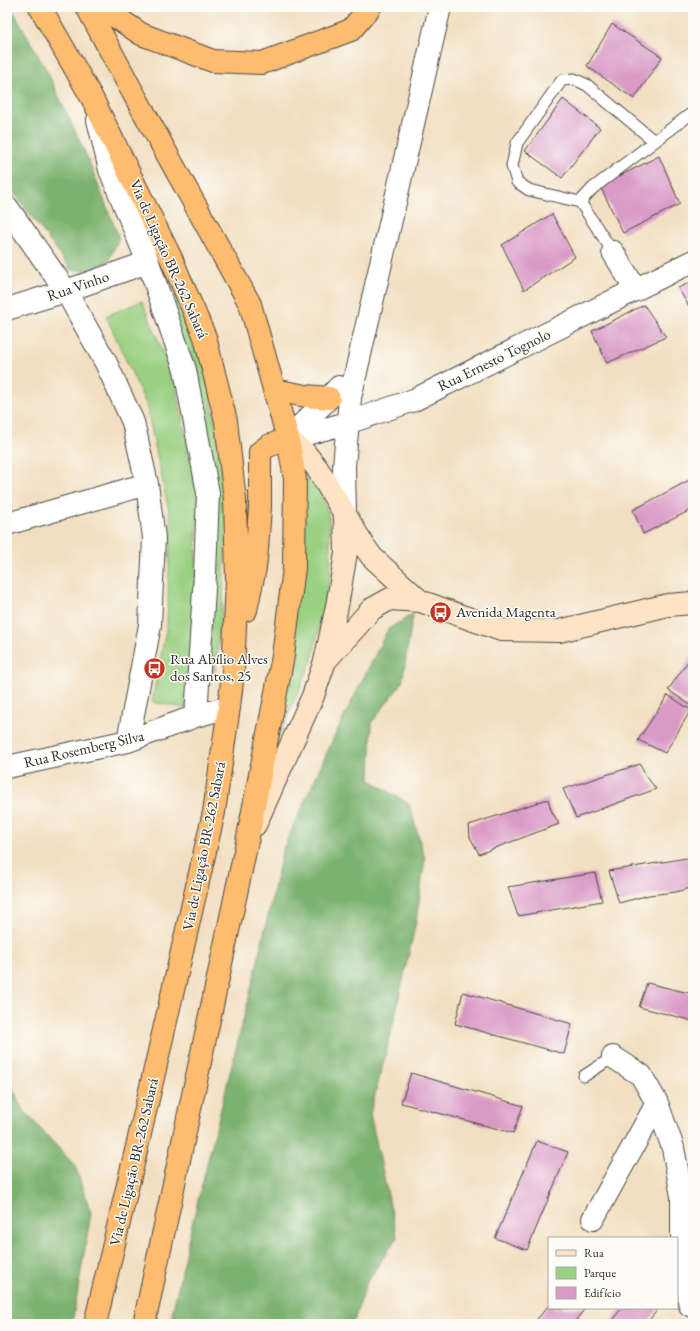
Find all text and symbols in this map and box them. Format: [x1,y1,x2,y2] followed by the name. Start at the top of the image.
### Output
[126,177,213,341] street label: Via de Ligação BR-262 Sabará
[44,266,111,305] street label: Rua Vinho
[434,324,553,395] street label: Rua Ernesto Tognolo
[427,599,453,625] bus stop icon: Avenida Magenta
[455,602,556,621] place label: Avenida Magenta
[170,649,268,685] place label: Rua Abílio Alves dos Santos, 25
[142,655,168,681] bus stop icon: Rua Abílio Alves dos Santos, 25
[22,725,146,772] street label: Rua Rosemberg Silva
[178,760,229,932] street label: Via de Ligação BR-262 Sabará
[105,1076,162,1248] street label: Via de Ligação BR-262 Sabará
[548,1237,678,1309] legend
[584,1245,604,1261] text: Rua
[584,1265,616,1281] text: Parque
[584,1285,621,1301] text: Edifício

